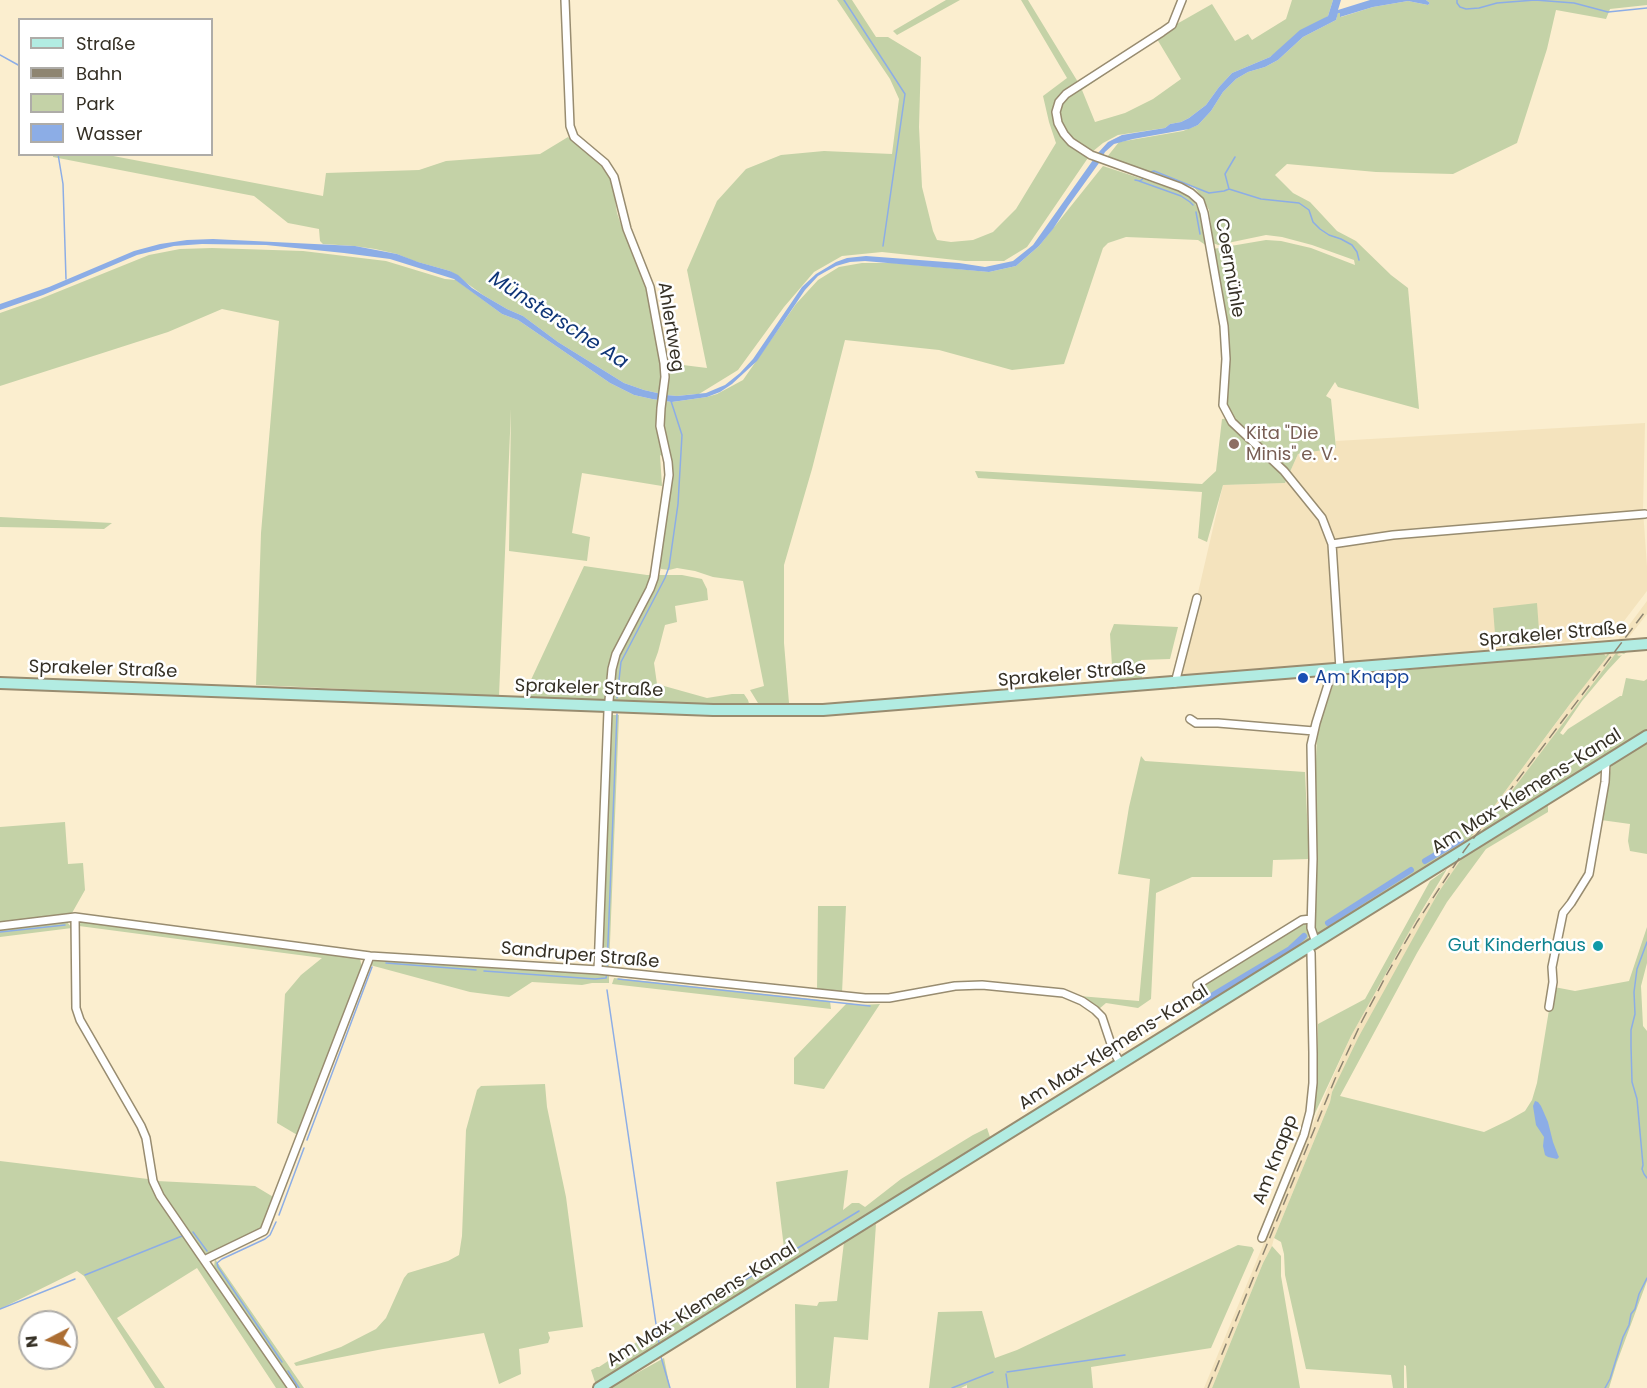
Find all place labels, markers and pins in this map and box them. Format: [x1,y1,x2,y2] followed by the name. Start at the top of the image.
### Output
[1246,423,1337,466] place label: Kita "Die Minis" e. V.
[1227,437,1241,451] marker: Kita "Die Minis" e. V.
[1315,667,1409,689] place label: Am Knapp
[1296,671,1310,685] marker: Am Knapp
[1448,935,1586,957] place label: Gut Kinderhaus
[1591,939,1605,953] marker: Gut Kinderhaus

